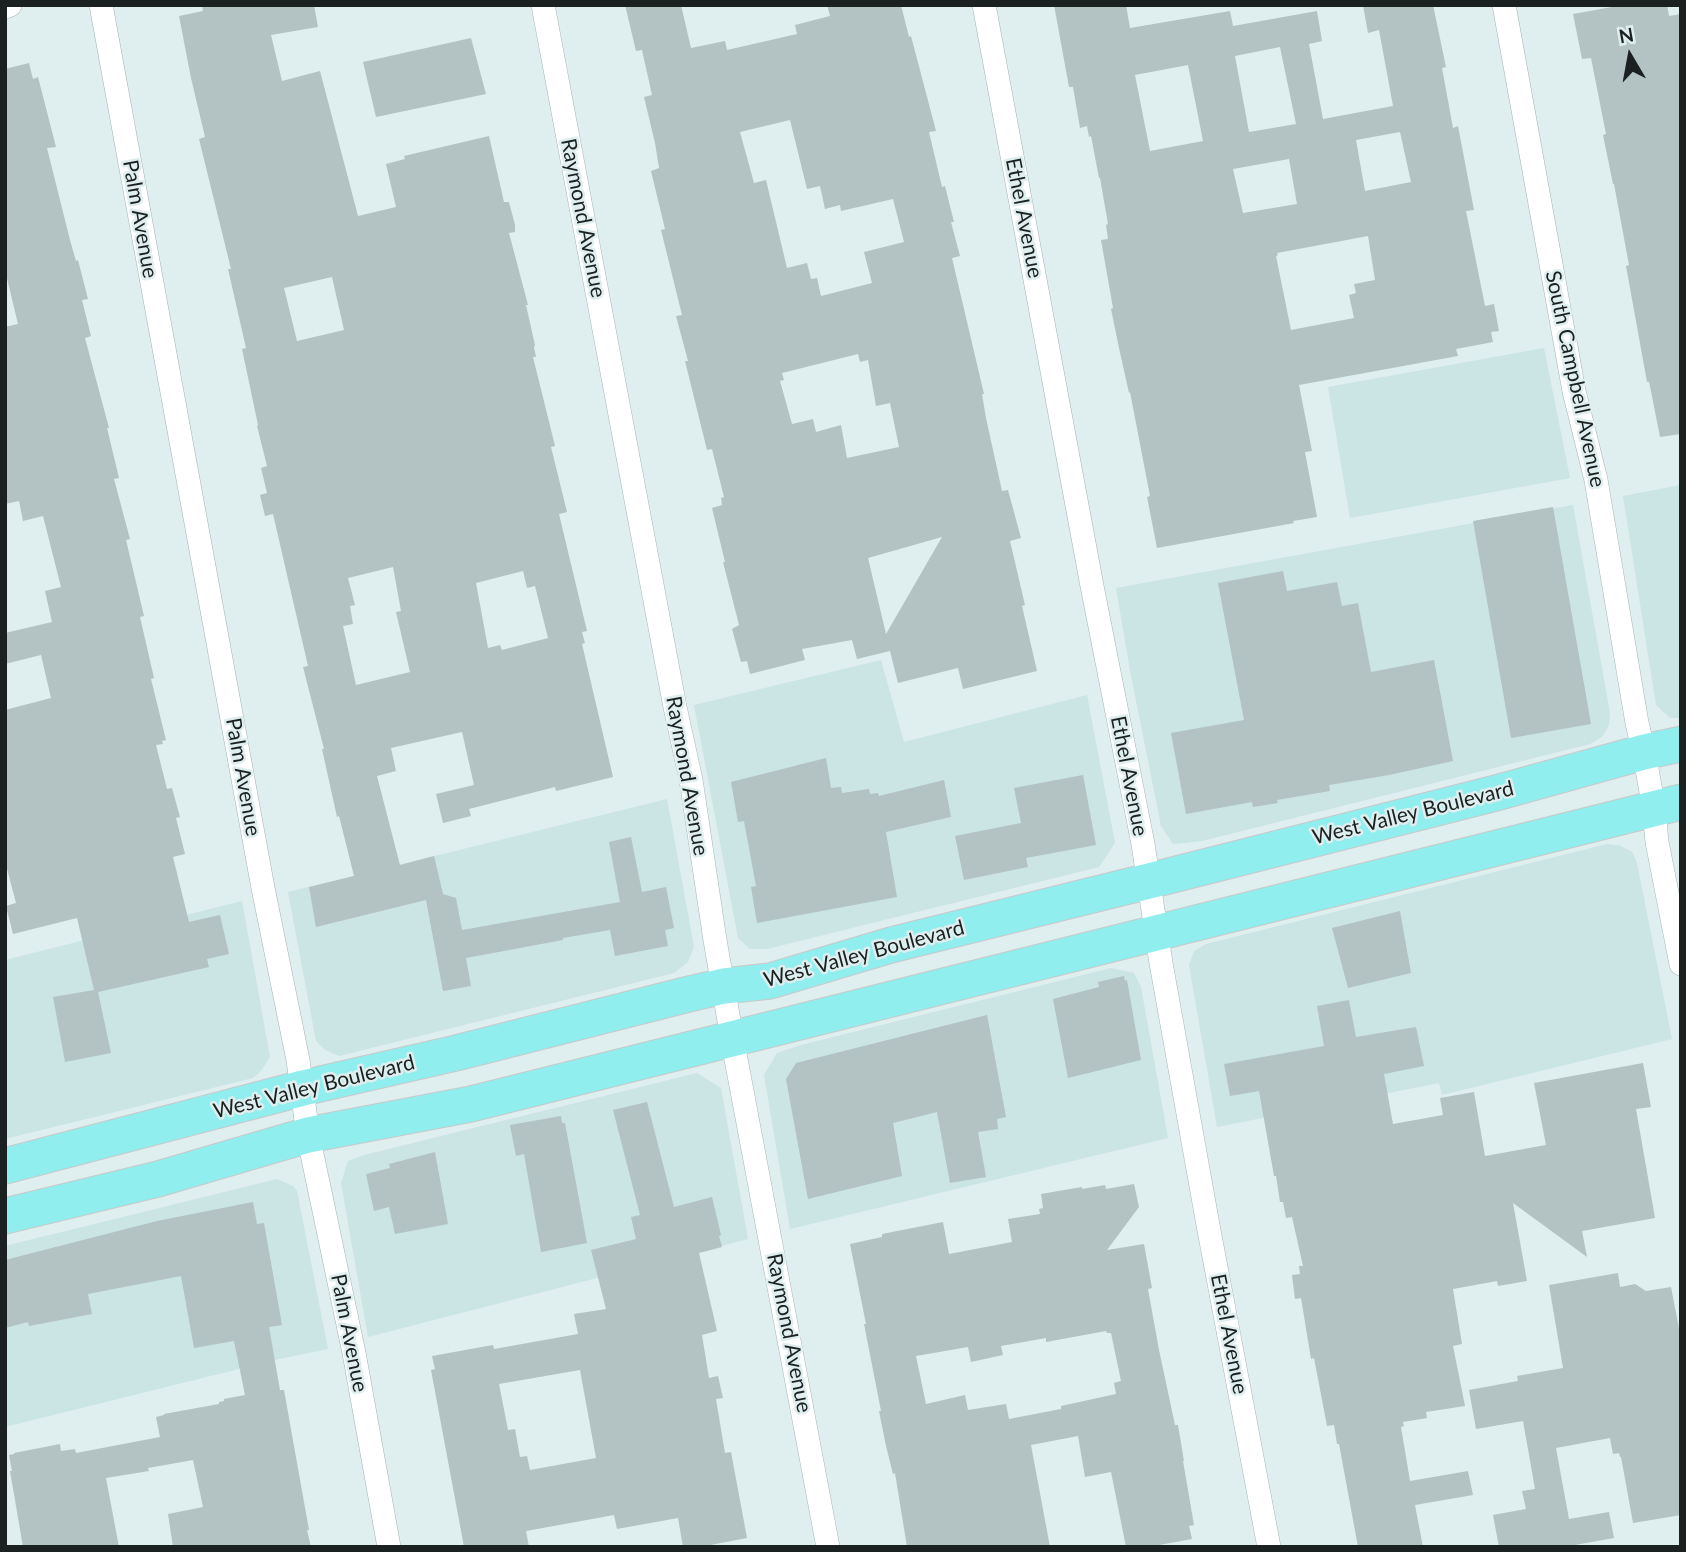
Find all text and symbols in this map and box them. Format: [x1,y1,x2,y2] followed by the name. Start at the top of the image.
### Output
[1595,21,1665,91] north arrow
[1617,22,1635,47] text: N
[555,136,611,300] street label: Raymond Avenue
[1000,156,1048,280] street label: Ethel Avenue
[117,158,163,280] street label: Palm Avenue
[1540,268,1610,490] street label: South Campbell Avenue
[661,694,713,858] street label: Raymond Avenue
[1105,714,1153,838] street label: Ethel Avenue
[220,716,266,838] street label: Palm Avenue
[1310,776,1516,850] street label: West Valley Boulevard
[761,915,967,993] street label: West Valley Boulevard
[211,1050,417,1124] street label: West Valley Boulevard
[761,1251,817,1415] street label: Raymond Avenue
[325,1272,373,1394] street label: Palm Avenue
[1205,1272,1253,1396] street label: Ethel Avenue

